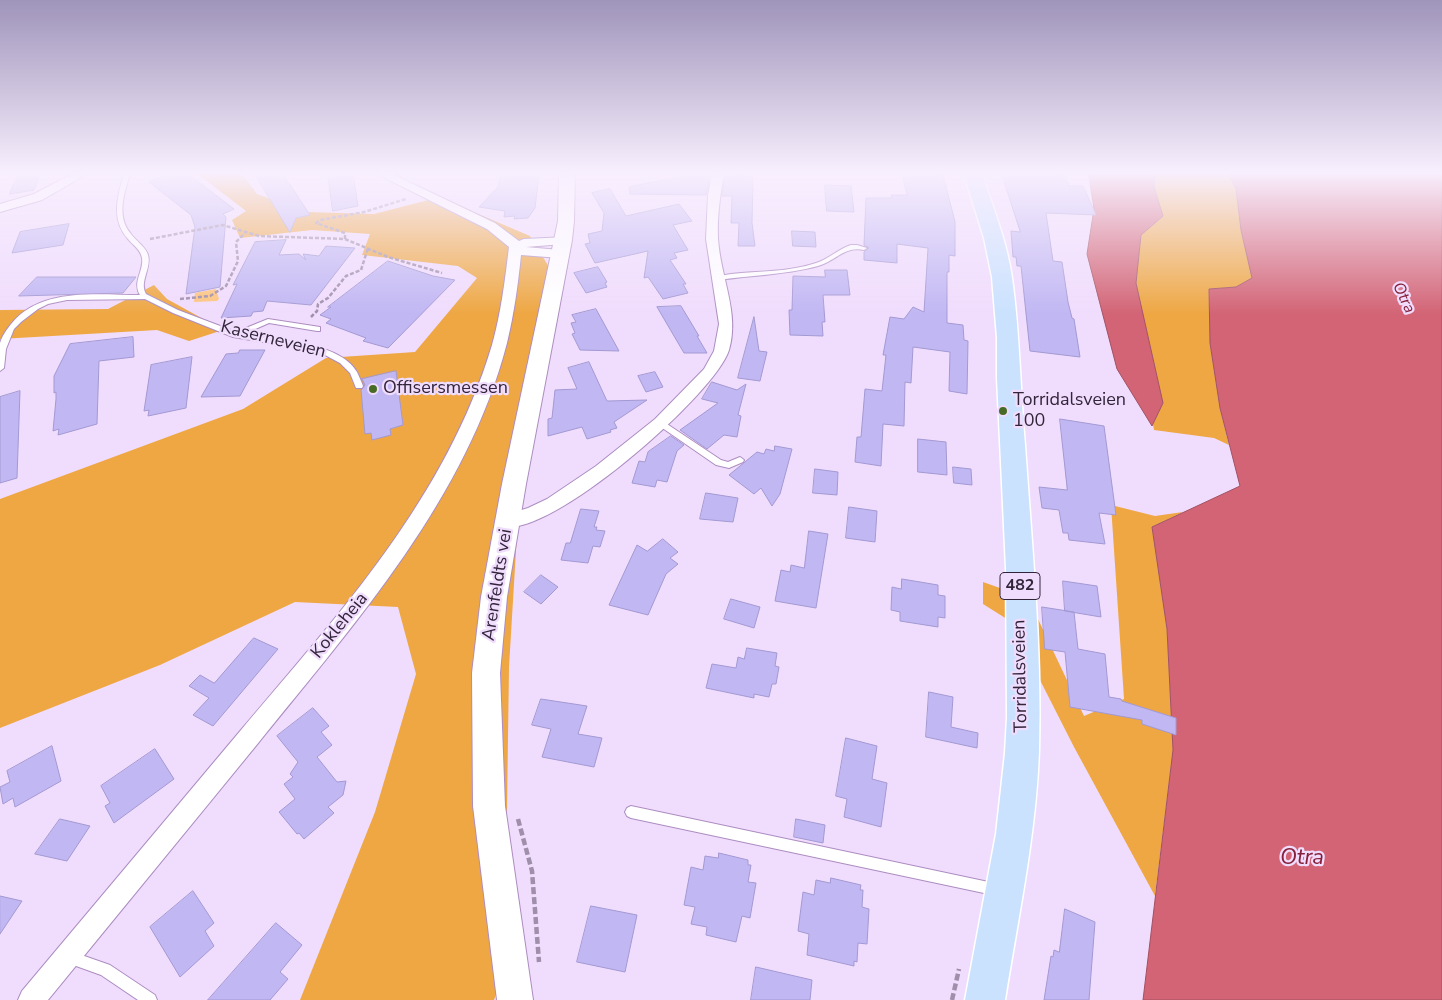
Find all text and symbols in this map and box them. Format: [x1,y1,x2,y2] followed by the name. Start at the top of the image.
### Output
[1388,279,1418,317] water label: Otra
[218,316,328,364] street label: Kaserneveien
[383,378,508,400] place label: Offisersmessen
[367,383,379,395] marker: Offisersmessen
[1013,390,1126,432] place label: Torridalsveien 100
[997,405,1009,417] marker: Torridalsveien 100
[479,528,517,642] street label: Arenfeldts vei
[1000,572,1040,600] road number: 482
[307,589,373,663] street label: Kokleheia
[1009,619,1033,733] street label: Torridalsveien
[1280,846,1324,872] water label: Otra

